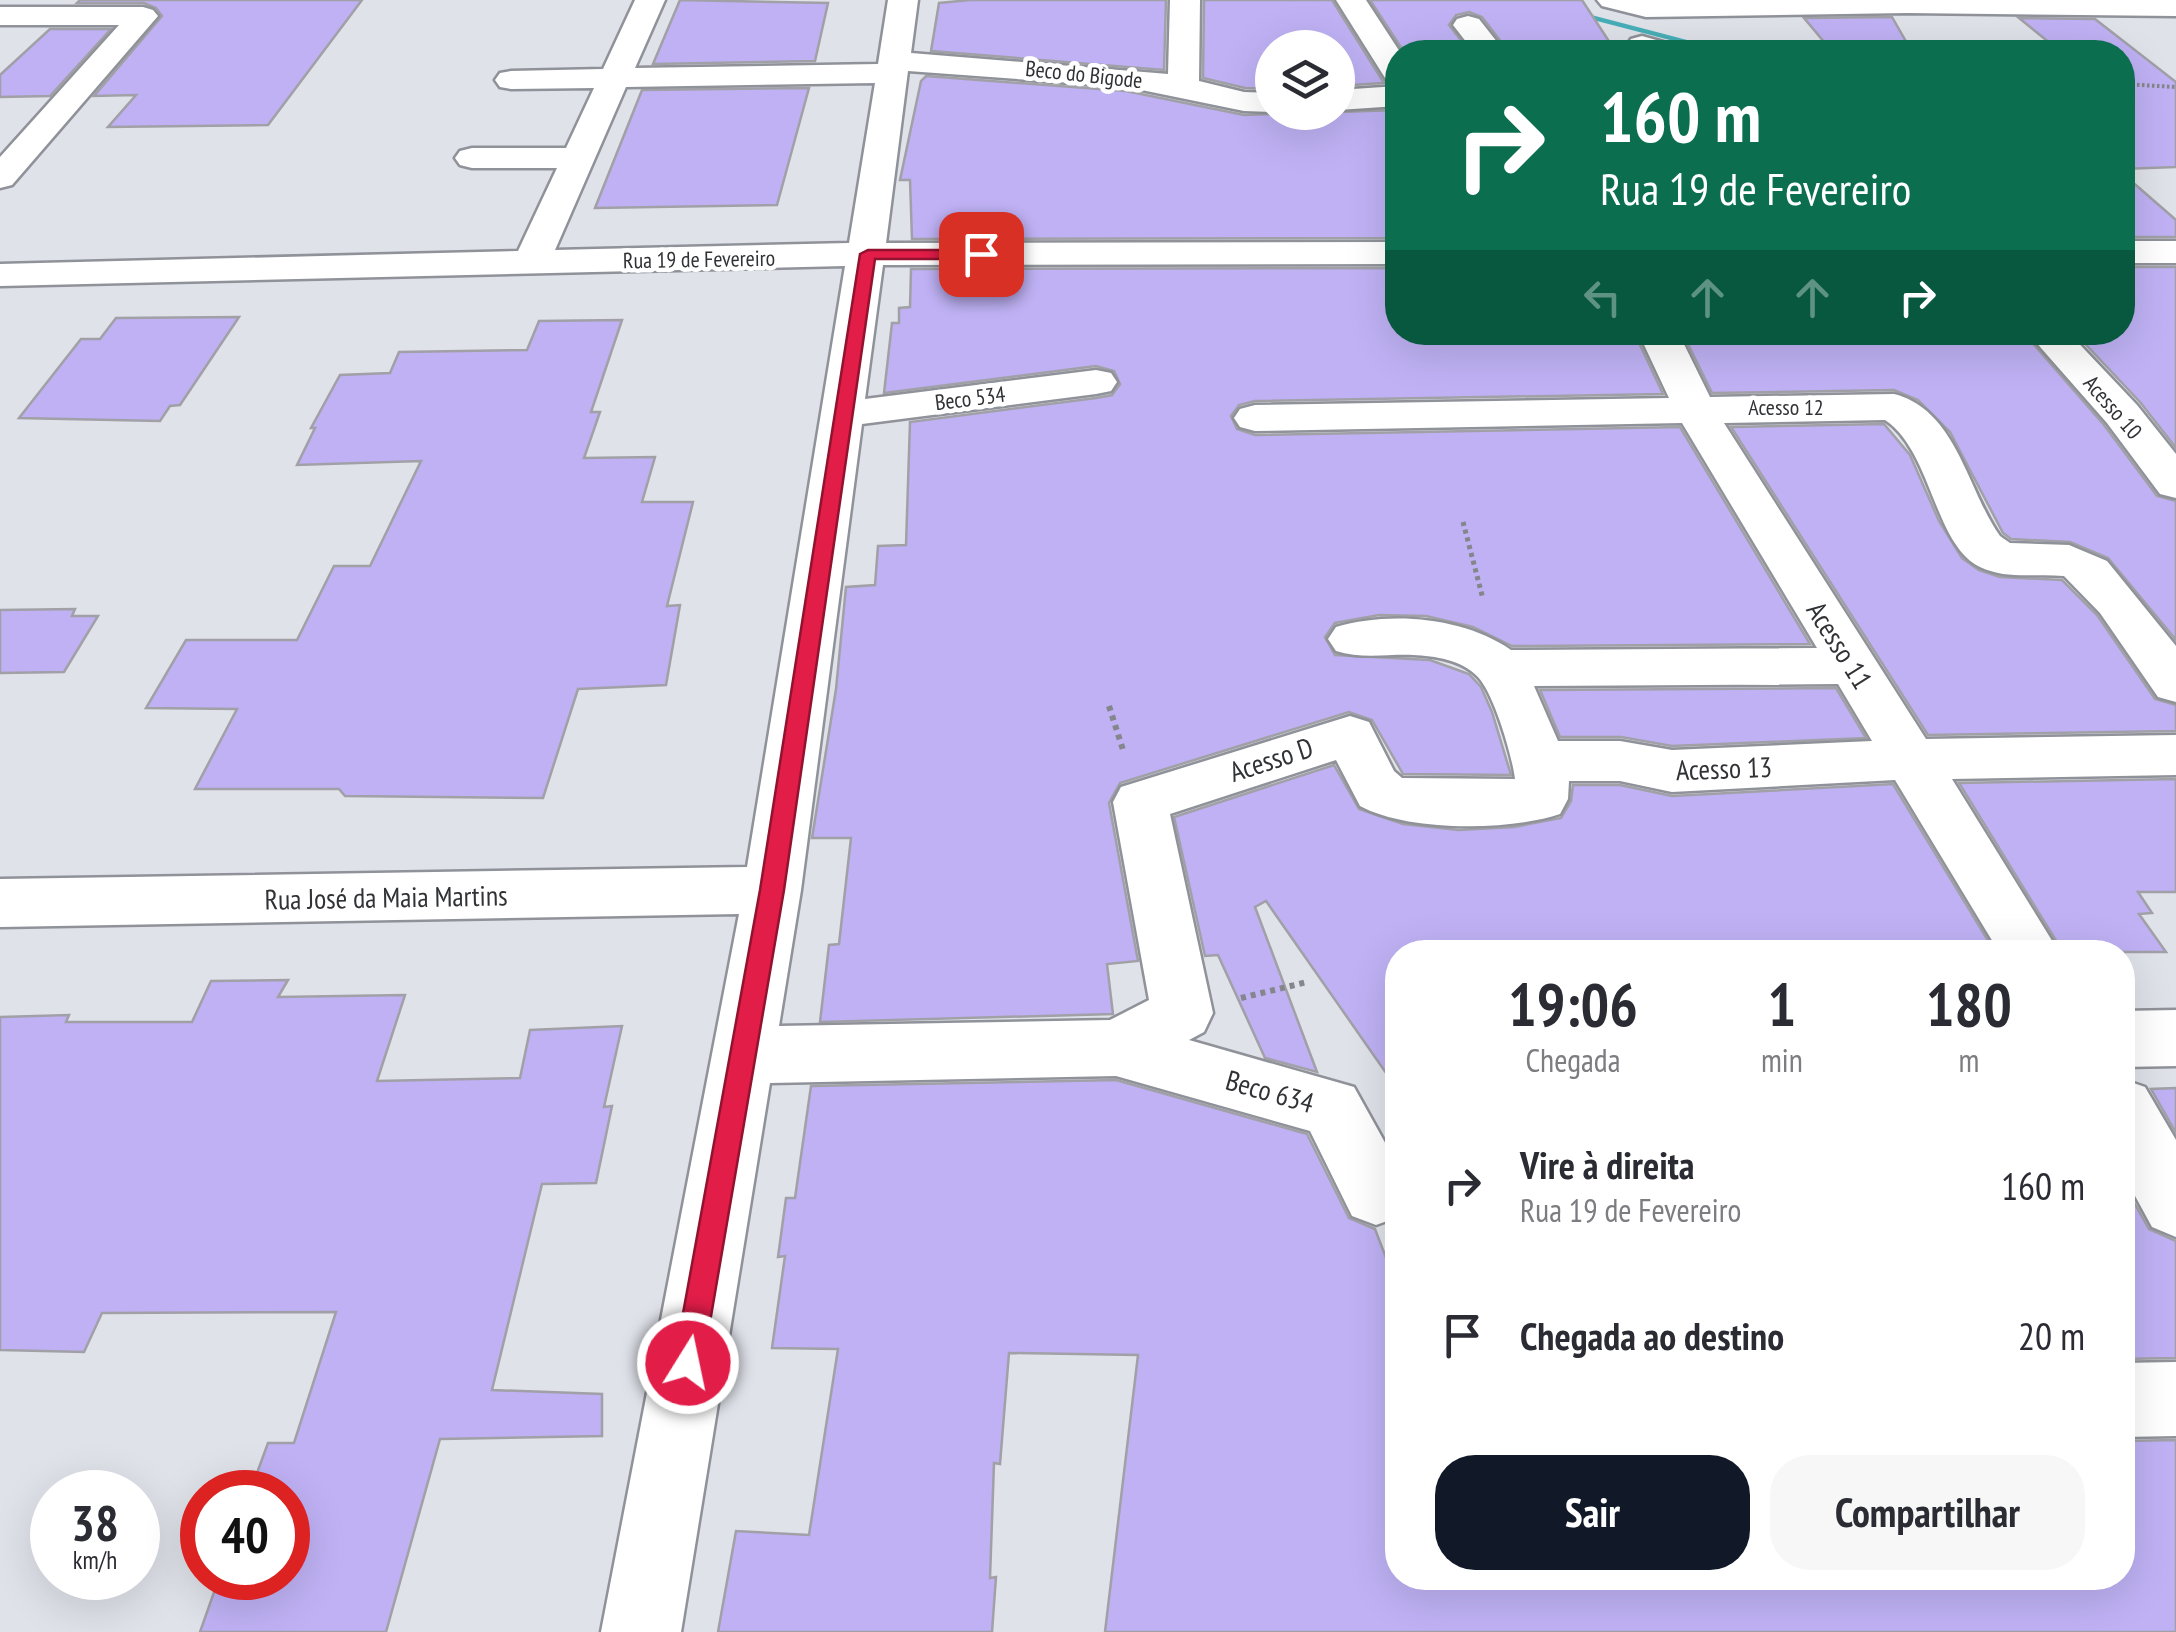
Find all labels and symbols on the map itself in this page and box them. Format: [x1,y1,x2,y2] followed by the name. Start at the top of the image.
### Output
[1024,54,1144,94] street label: Beco do Bigode
[939,212,1024,297] pin
[623,244,775,274] street label: Rua 19 de Fevereiro
[2078,369,2148,445] street label: Acesso 10
[933,380,1007,416] street label: Beco 534
[1748,393,1824,421] street label: Acesso 12
[1799,594,1881,696] street label: Acesso 11
[1225,728,1317,790] street label: Acesso D
[1675,748,1773,788] street label: Acesso 13
[264,876,508,918] street label: Rua José da Maia Martins
[1222,1061,1319,1121] street label: Beco 634
[636,1311,740,1415] position arrow
[180,1470,310,1600] speed limit sign: 40

